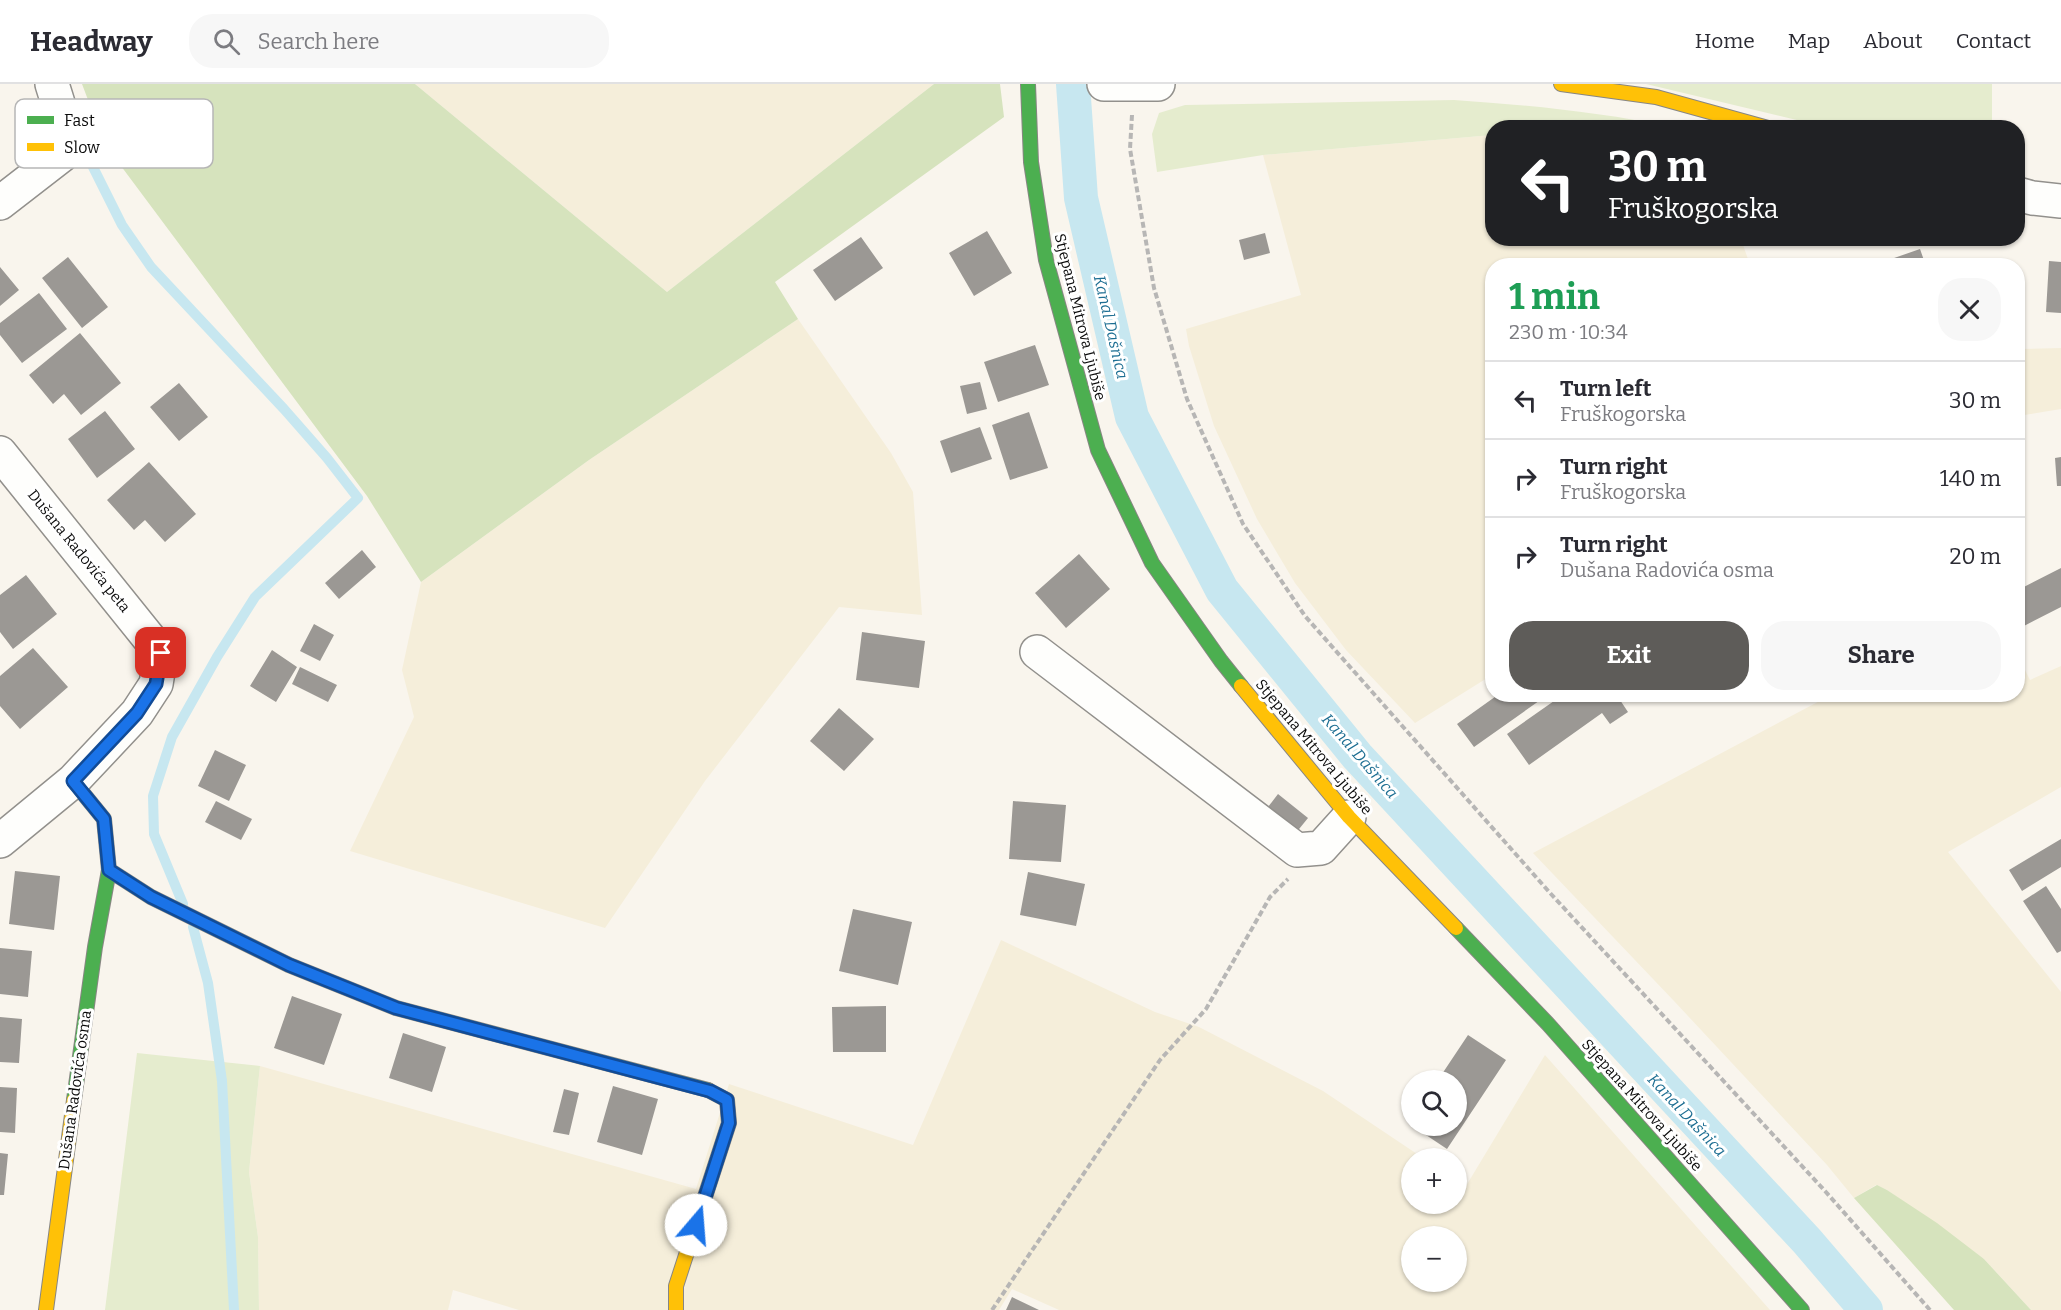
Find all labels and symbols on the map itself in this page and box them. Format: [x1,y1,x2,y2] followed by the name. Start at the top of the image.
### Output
[15,99,213,168] legend
[64,111,95,130] text: Fast
[64,138,100,157] text: Slow
[1051,232,1109,402] street label: Stjepana Mitrova Ljubiše
[1090,273,1132,381] water label: Kanal Dašnica
[24,486,134,616] street label: Dušana Radovića peta
[135,627,186,678] pin
[1252,676,1376,818] street label: Stjepana Mitrova Ljubiše
[1318,710,1402,802] water label: Kanal Dašnica
[55,1009,95,1171] street label: Dušana Radovića osma
[1578,1035,1706,1175] street label: Stjepana Mitrova Ljubiše
[1644,1070,1730,1160] water label: Kanal Dašnica
[664,1193,728,1257] position arrow

